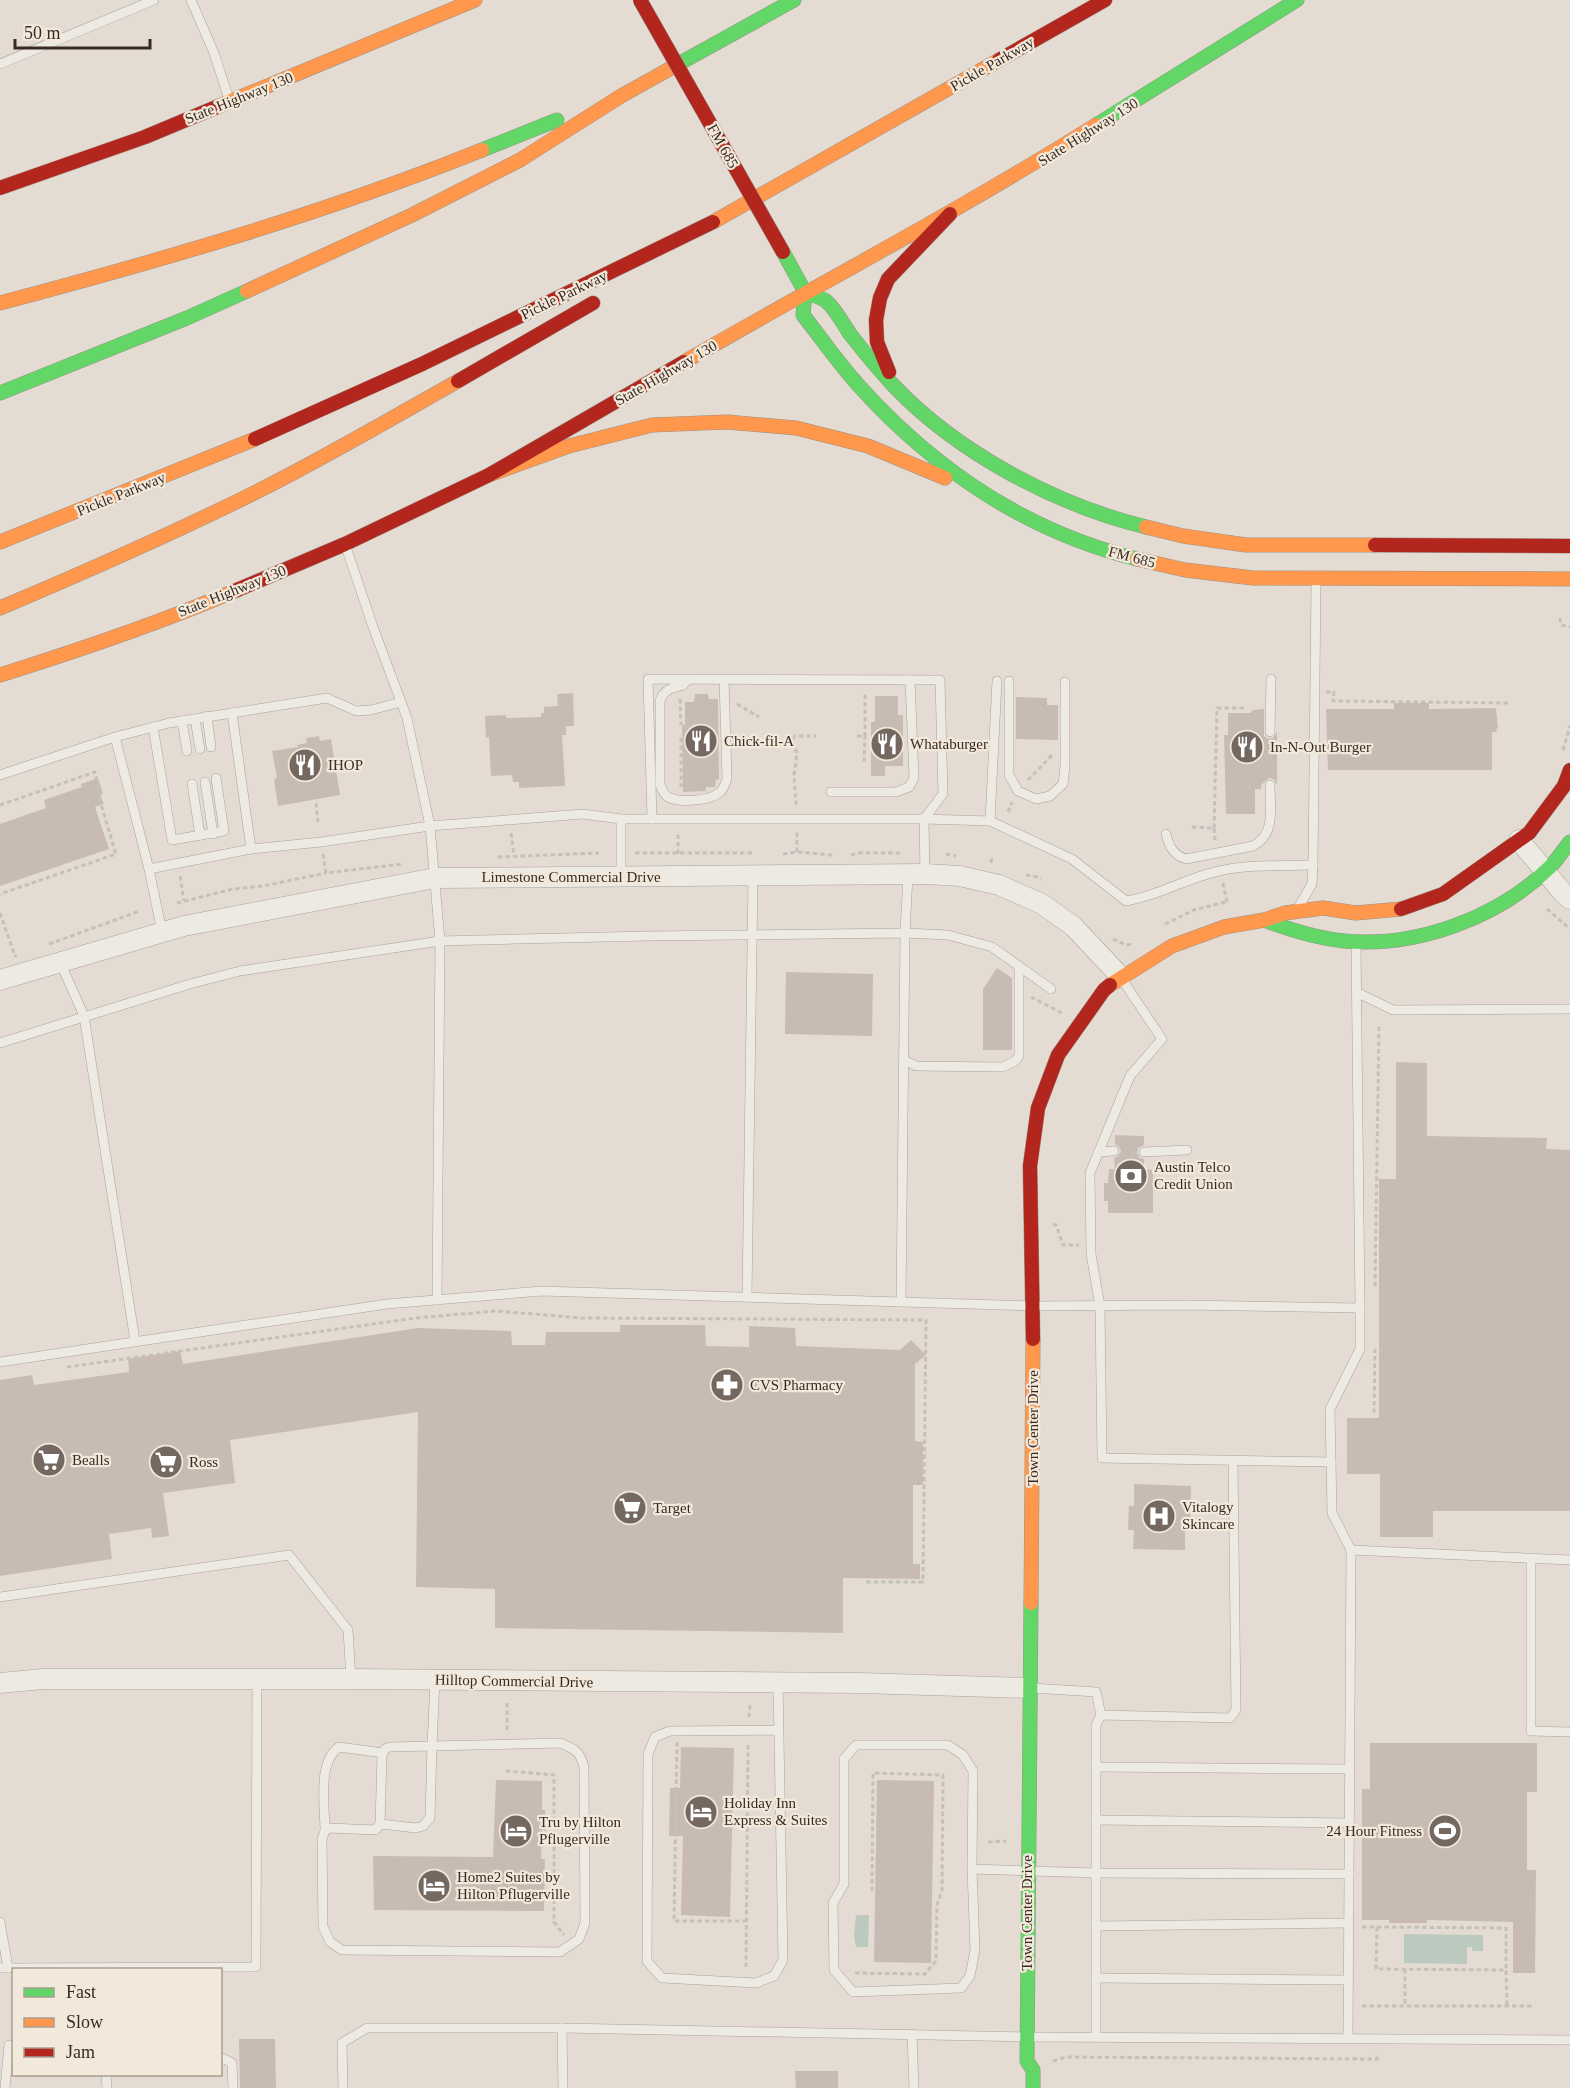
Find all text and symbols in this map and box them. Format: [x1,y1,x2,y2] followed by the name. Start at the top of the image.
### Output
[15,12,150,50] scale bar
[24,23,61,43] text: 50 m
[947,33,1037,94] street label: Pickle Parkway
[183,69,295,127] street label: State Highway 130
[1035,95,1141,169] street label: State Highway 130
[704,121,742,171] street label: FM 685
[518,267,610,323] street label: Pickle Parkway
[612,337,720,409] street label: State Highway 130
[75,469,168,519] street label: Pickle Parkway
[1107,543,1157,571] street label: FM 685
[176,562,288,620] street label: State Highway 130
[683,723,719,759] restaurant icon: Chick-fil-A
[869,726,905,762] restaurant icon: Whataburger
[1229,729,1265,765] restaurant icon: In-N-Out Burger
[724,733,794,749] place label: Chick-fil-A
[910,736,988,752] place label: Whataburger
[1270,739,1371,755] place label: In-N-Out Burger
[287,747,323,783] restaurant icon: IHOP
[328,757,363,773] place label: IHOP
[481,869,661,885] street label: Limestone Commercial Drive
[1113,1158,1149,1194] bank icon: Austin Telco Credit Union
[1154,1159,1233,1192] place label: Austin Telco Credit Union
[709,1367,745,1403] pharmacy icon: CVS Pharmacy
[1025,1370,1041,1486] street label: Town Center Drive
[750,1377,843,1393] place label: CVS Pharmacy
[31,1442,67,1478] supermarket icon: Bealls
[148,1444,184,1480] supermarket icon: Ross
[72,1452,110,1468] place label: Bealls
[189,1454,218,1470] place label: Ross
[612,1490,648,1526] supermarket icon: Target
[1141,1498,1177,1534] hospital icon: Vitalogy Skincare
[1182,1499,1235,1532] place label: Vitalogy Skincare
[653,1500,692,1516] place label: Target
[435,1672,594,1690] street label: Hilltop Commercial Drive
[683,1794,719,1830] hotel icon: Holiday Inn Express & Suites
[724,1795,827,1828] place label: Holiday Inn Express & Suites
[498,1813,534,1849] hotel icon: Tru by Hilton Pflugerville
[1427,1813,1463,1849] sports icon: 24 Hour Fitness
[539,1814,621,1847] place label: Tru by Hilton Pflugerville
[1326,1823,1422,1839] place label: 24 Hour Fitness
[1019,1855,1035,1971] street label: Town Center Drive
[416,1868,452,1904] hotel icon: Home2 Suites by Hilton Pflugerville
[457,1869,570,1902] place label: Home2 Suites by Hilton Pflugerville
[12,1968,222,2076] legend
[66,1982,96,2002] text: Fast
[66,2012,103,2032] text: Slow
[66,2042,95,2062] text: Jam

